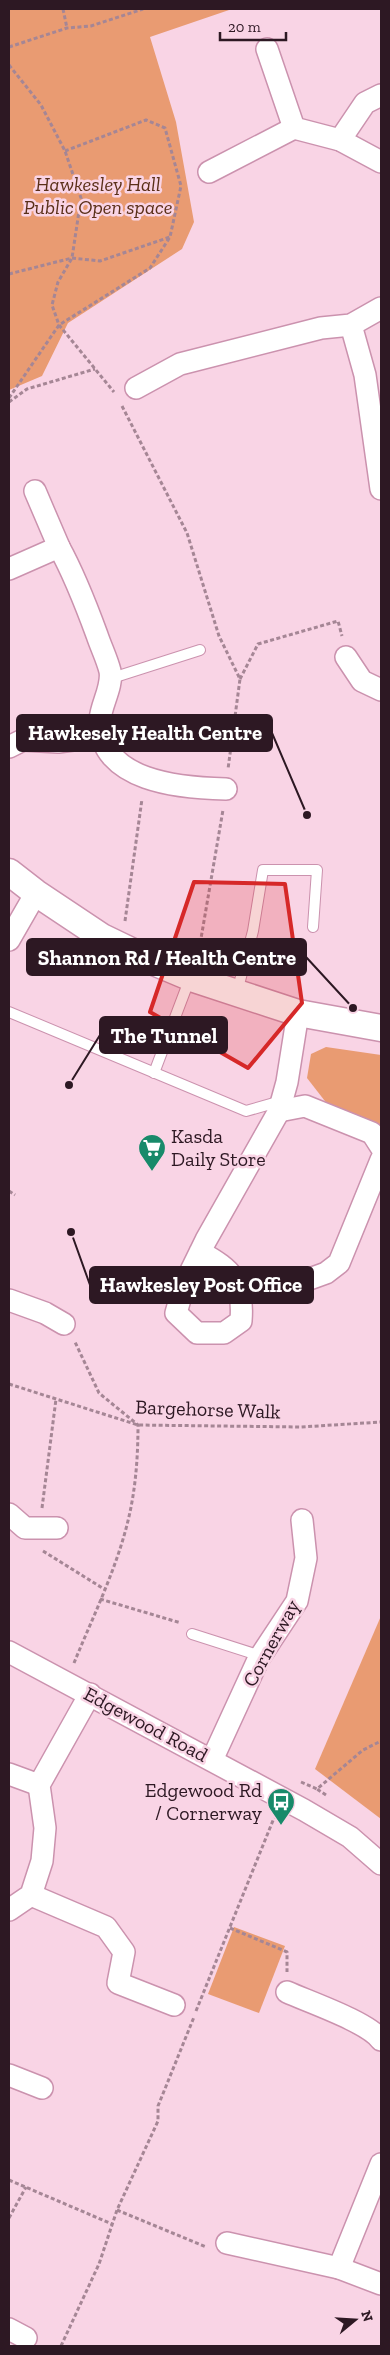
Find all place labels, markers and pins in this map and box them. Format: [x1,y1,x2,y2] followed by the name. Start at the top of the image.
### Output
[17,715,272,751] callout: Hawkesely Health Centre
[27,939,306,975] callout: Shannon Rd / Health Centre
[100,1017,227,1053] callout: The Tunnel
[171,1124,266,1171] place label: Kasda Daily Store
[137,1133,167,1172] supermarket icon: Kasda Daily Store
[90,1267,313,1303] callout: Hawkesley Post Office
[145,1778,263,1825] place label: Edgewood Rd / Cornerway
[266,1787,296,1826] bus stop icon: Edgewood Rd / Cornerway

